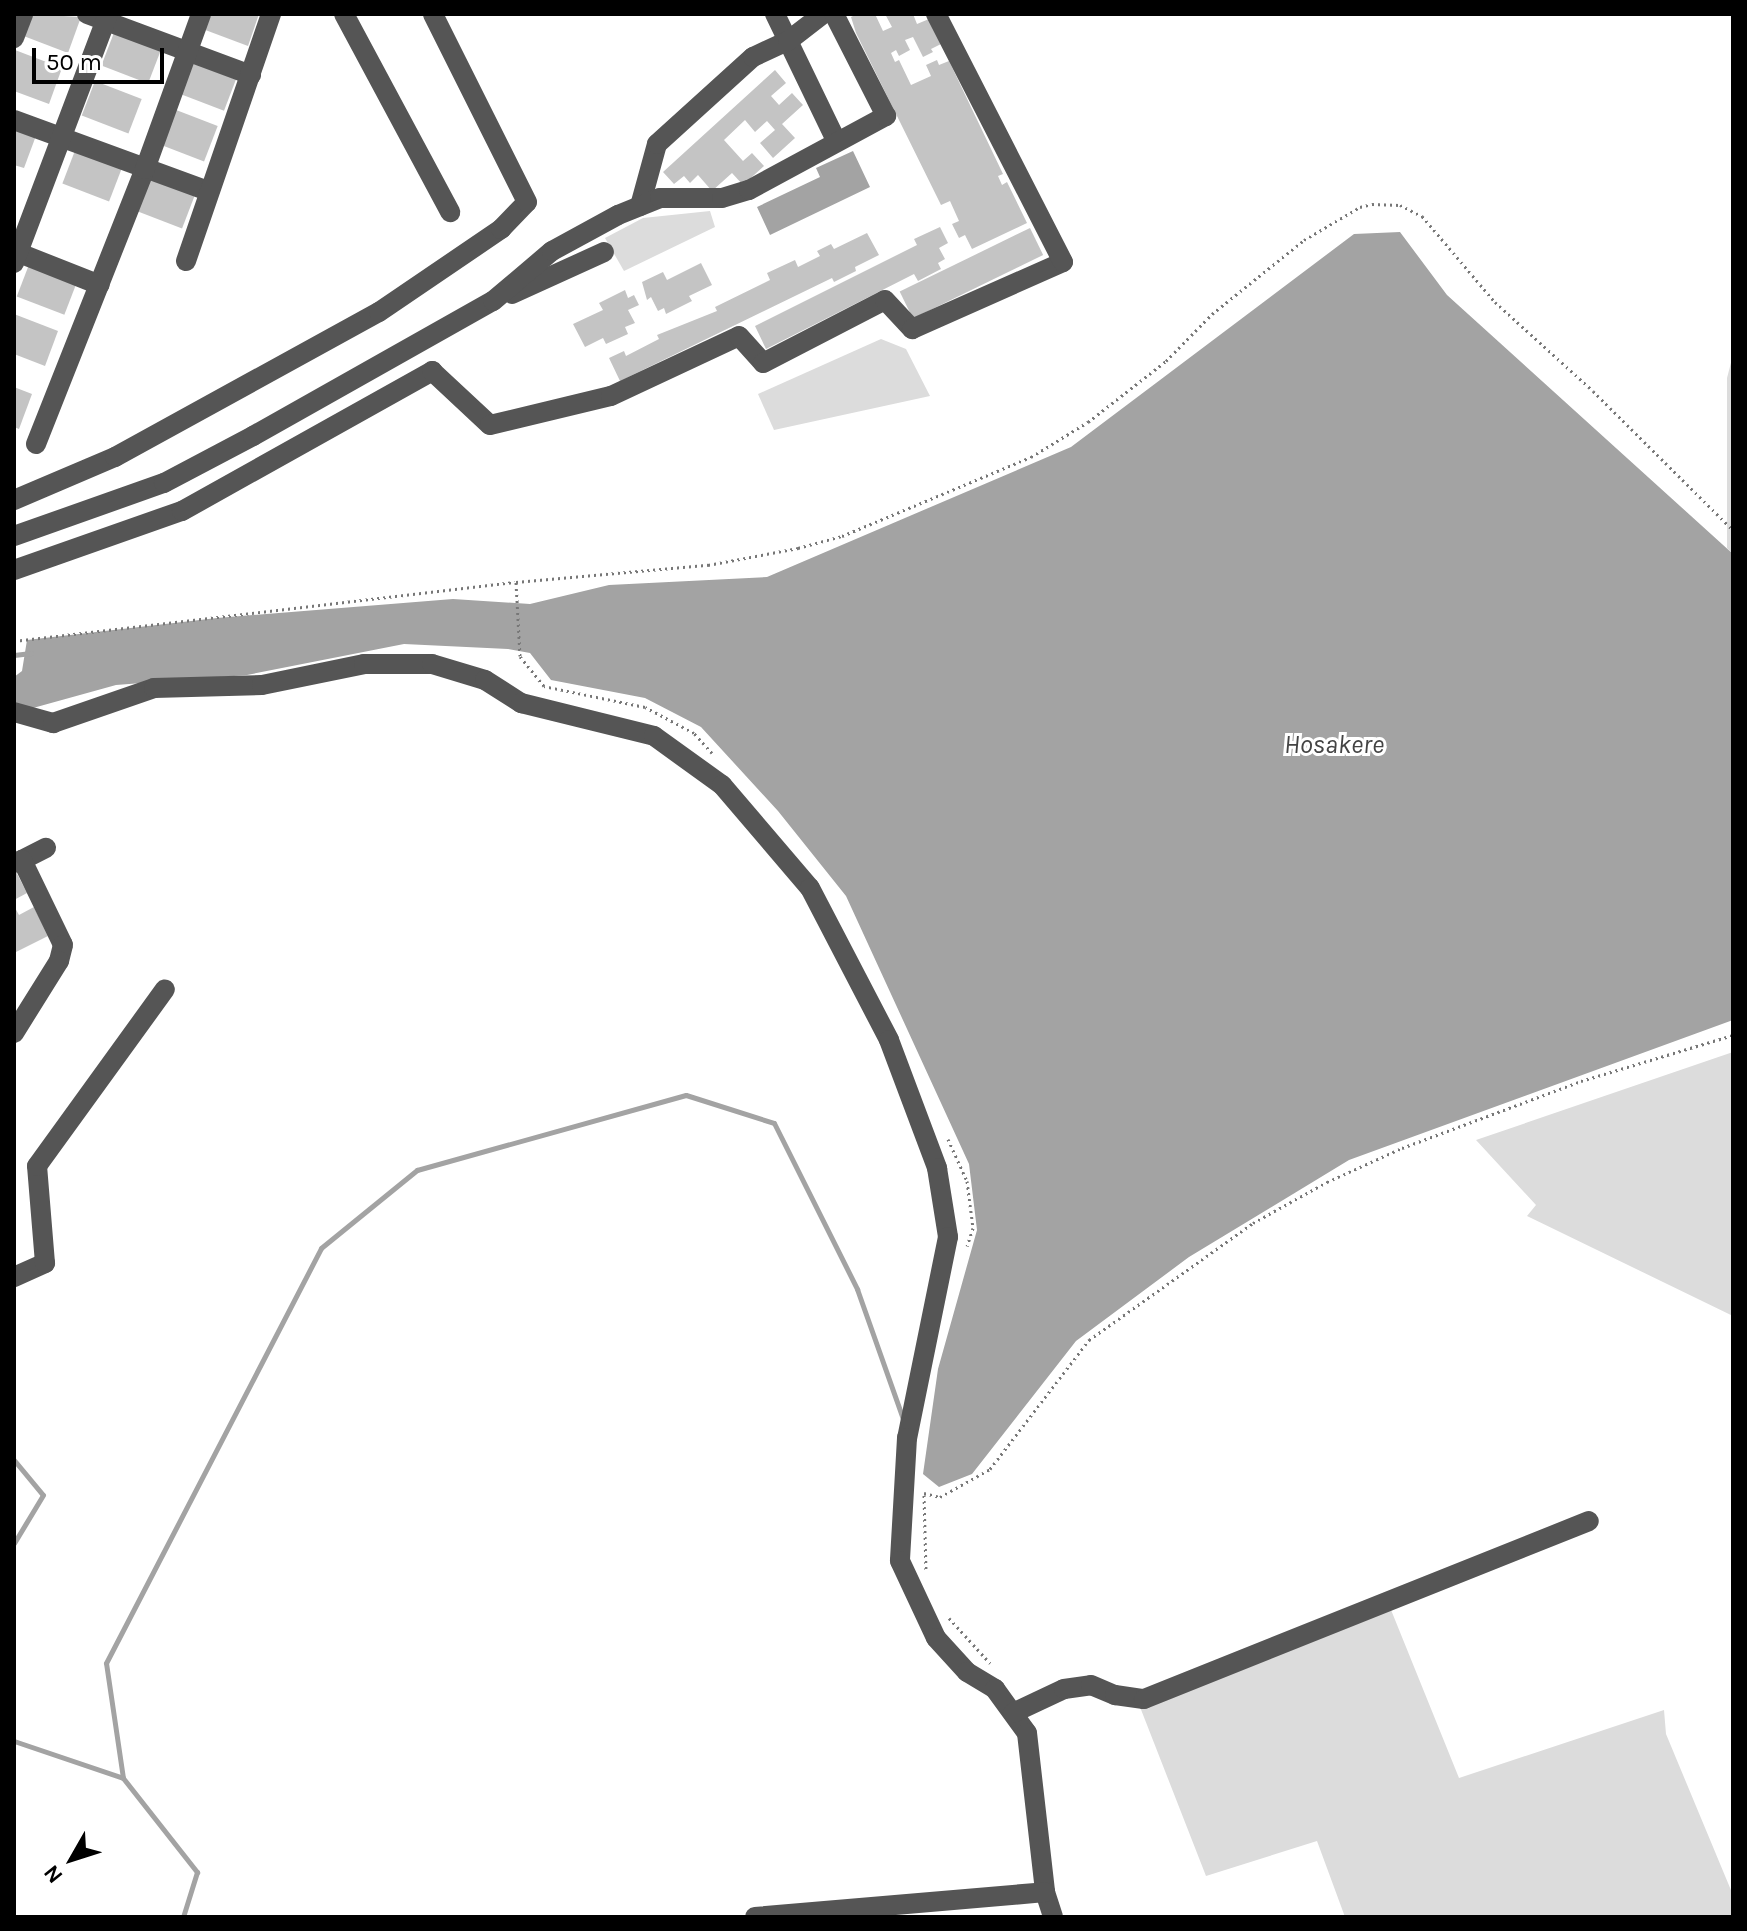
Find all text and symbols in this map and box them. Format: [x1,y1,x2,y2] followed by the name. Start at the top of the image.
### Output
[36,32,168,82] scale bar
[46,48,102,76] text: 50 m
[1284,729,1384,761] water label: Hosakere
[32,1819,112,1899] north arrow
[38,1860,68,1888] text: N

